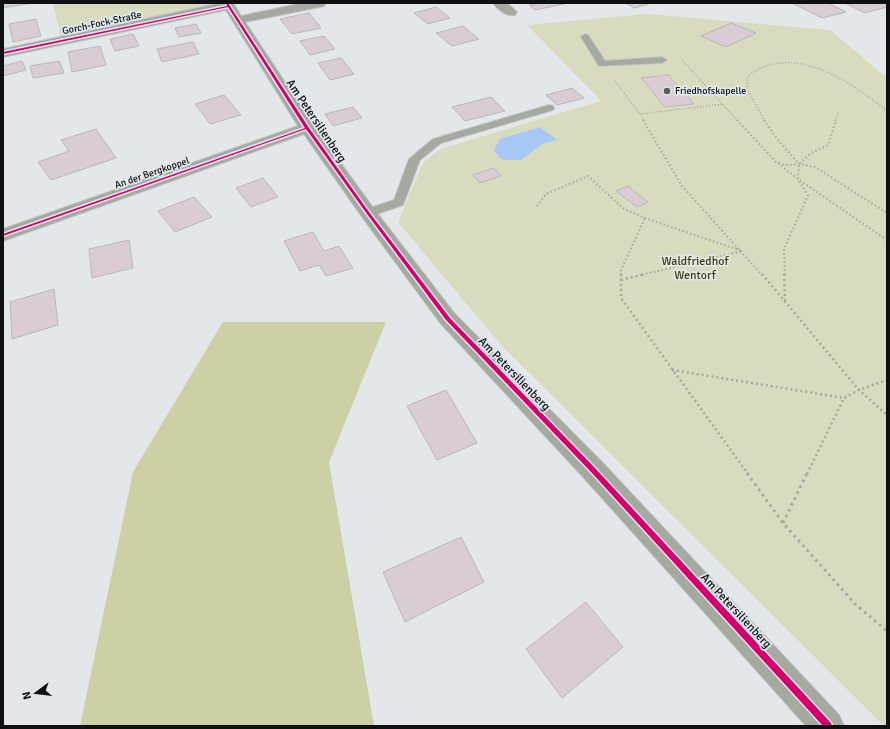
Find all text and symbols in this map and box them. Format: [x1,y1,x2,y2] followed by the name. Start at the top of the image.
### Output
[61,9,143,37] street label: Gorch-Fock-Straße
[283,76,349,166] street label: Am Petersilienberg
[675,85,746,97] place label: Friedhofskapelle
[662,86,672,96] marker: Friedhofskapelle
[113,155,191,191] street label: An der Bergkoppel
[662,254,729,283] park label: Waldfriedhof Wentorf
[475,334,553,414] street label: Am Petersilienberg
[697,570,775,652] street label: Am Petersilienberg
[16,673,56,713] north arrow
[20,690,34,701] text: N

